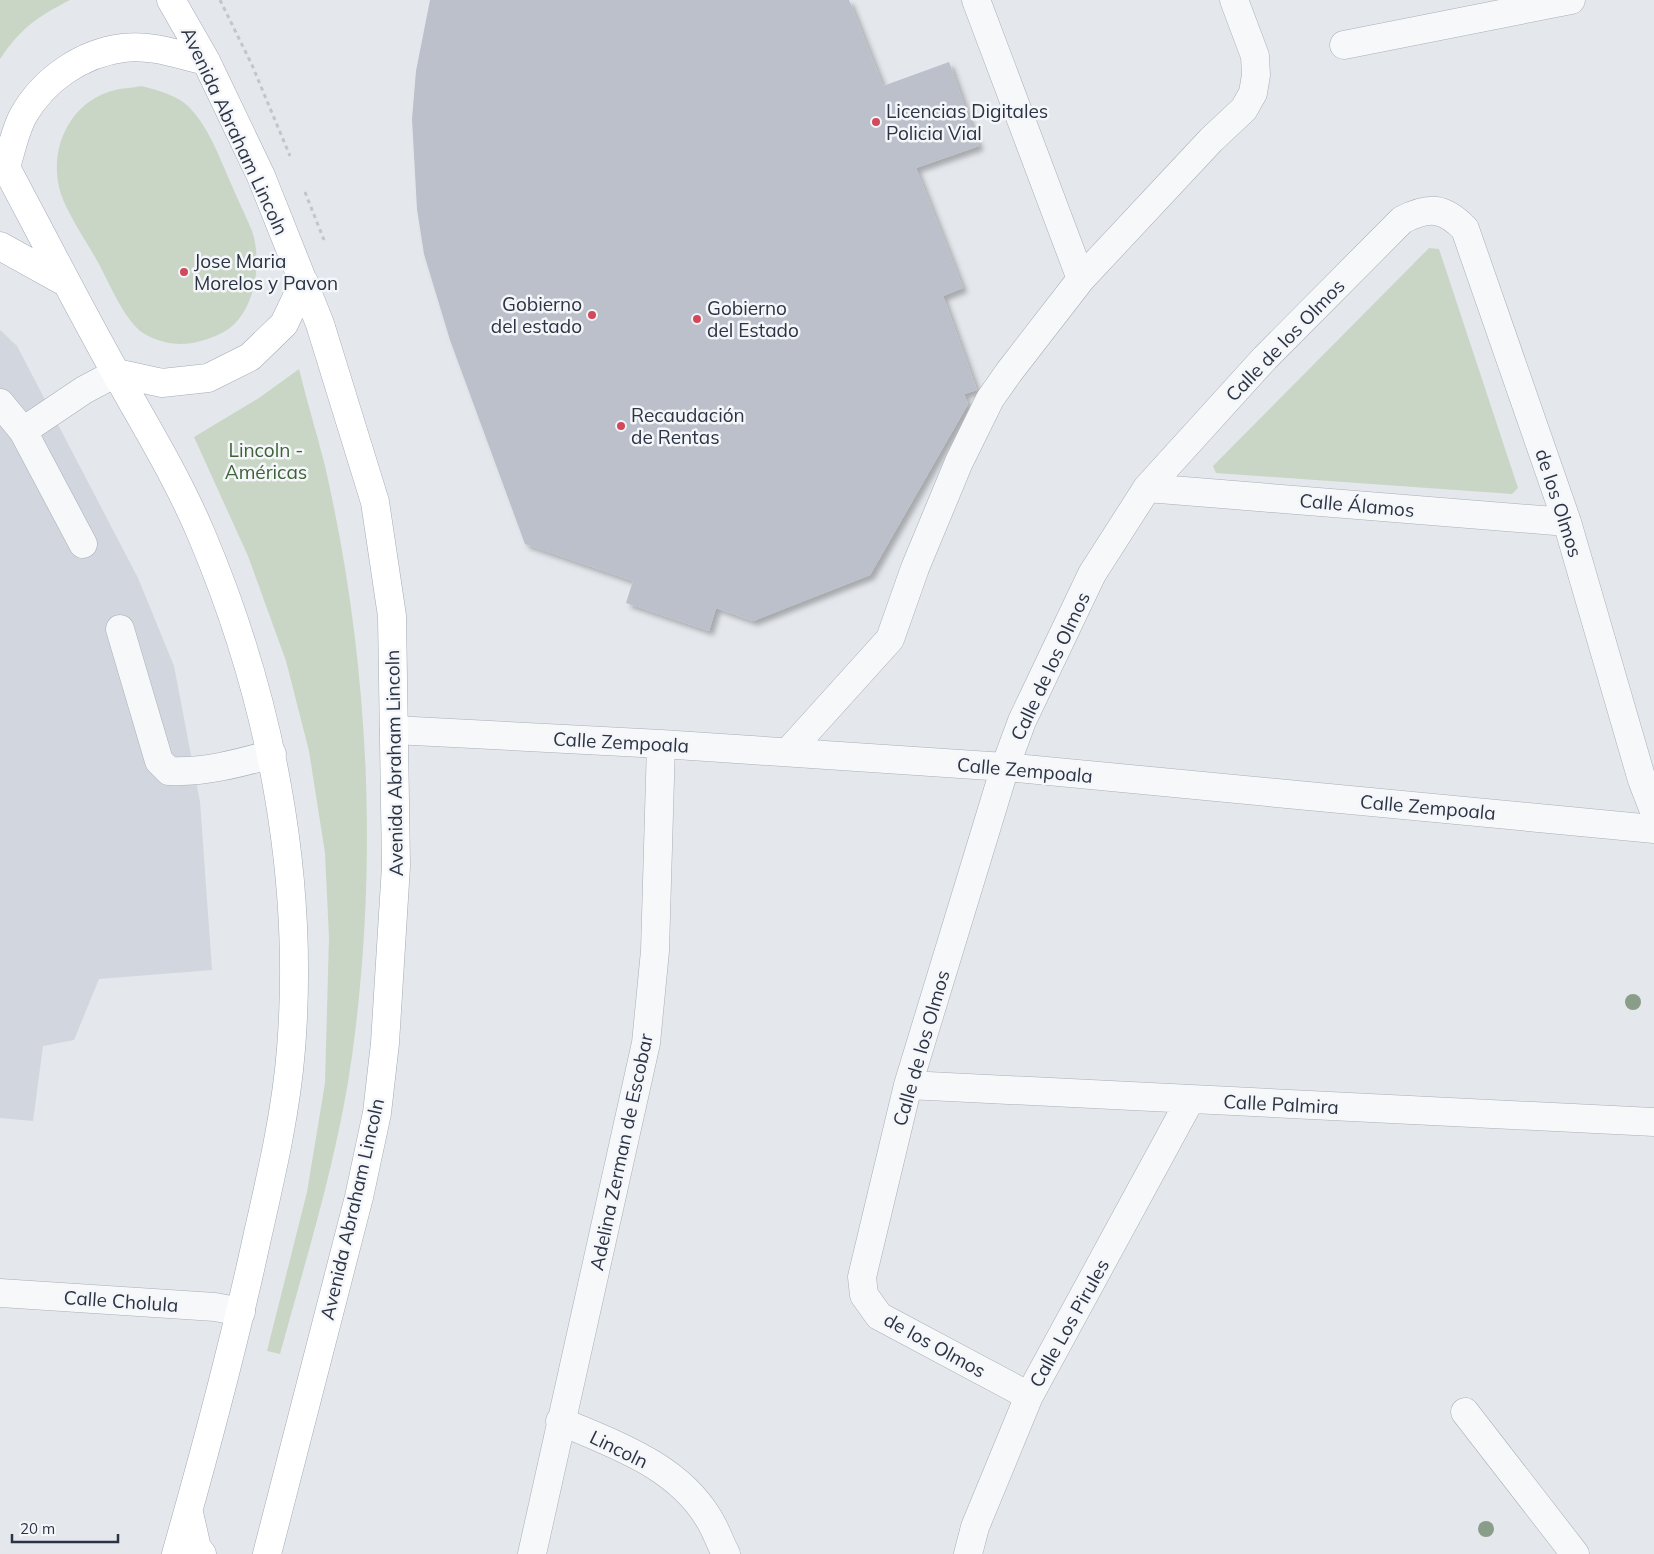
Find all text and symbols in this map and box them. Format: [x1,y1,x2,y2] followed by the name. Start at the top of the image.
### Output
[176,23,294,239] street label: Avenida Abraham Lincoln
[886,99,1048,145] place label: Licencias Digitales Policia Vial
[870,116,882,128] marker: Licencias Digitales Policia Vial
[194,249,338,295] place label: Jose Maria Morelos y Pavon
[178,266,190,278] marker: Jose Maria Morelos y Pavon
[1220,274,1350,406] street label: Calle de los Olmos
[491,292,582,338] place label: Gobierno del estado
[707,296,799,342] place label: Gobierno del Estado
[586,309,598,321] marker: Gobierno del estado
[691,313,703,325] marker: Gobierno del Estado
[631,403,745,449] place label: Recaudación de Rentas
[615,420,627,432] marker: Recaudación de Rentas
[225,438,307,484] park label: Lincoln - Américas
[1530,446,1588,560] street label: de los Olmos
[1299,488,1415,522] street label: Calle Álamos
[1005,588,1095,744] street label: Calle de los Olmos
[380,649,408,877] street label: Avenida Abraham Lincoln
[552,726,690,758] street label: Calle Zempoala
[956,752,1094,788] street label: Calle Zempoala
[1359,789,1497,825] street label: Calle Zempoala
[887,967,955,1129] street label: Calle de los Olmos
[584,1031,658,1273] street label: Adelina Zerman de Escobar
[1223,1089,1339,1119] street label: Calle Palmira
[315,1096,389,1322] street label: Avenida Abraham Lincoln
[1024,1255,1114,1391] street label: Calle Los Pirules
[63,1285,179,1317] street label: Calle Cholula
[880,1307,990,1383] street label: de los Olmos
[586,1425,652,1473] street label: Lincoln
[12,1512,119,1544] scale bar
[20,1519,55,1538] text: 20 m

